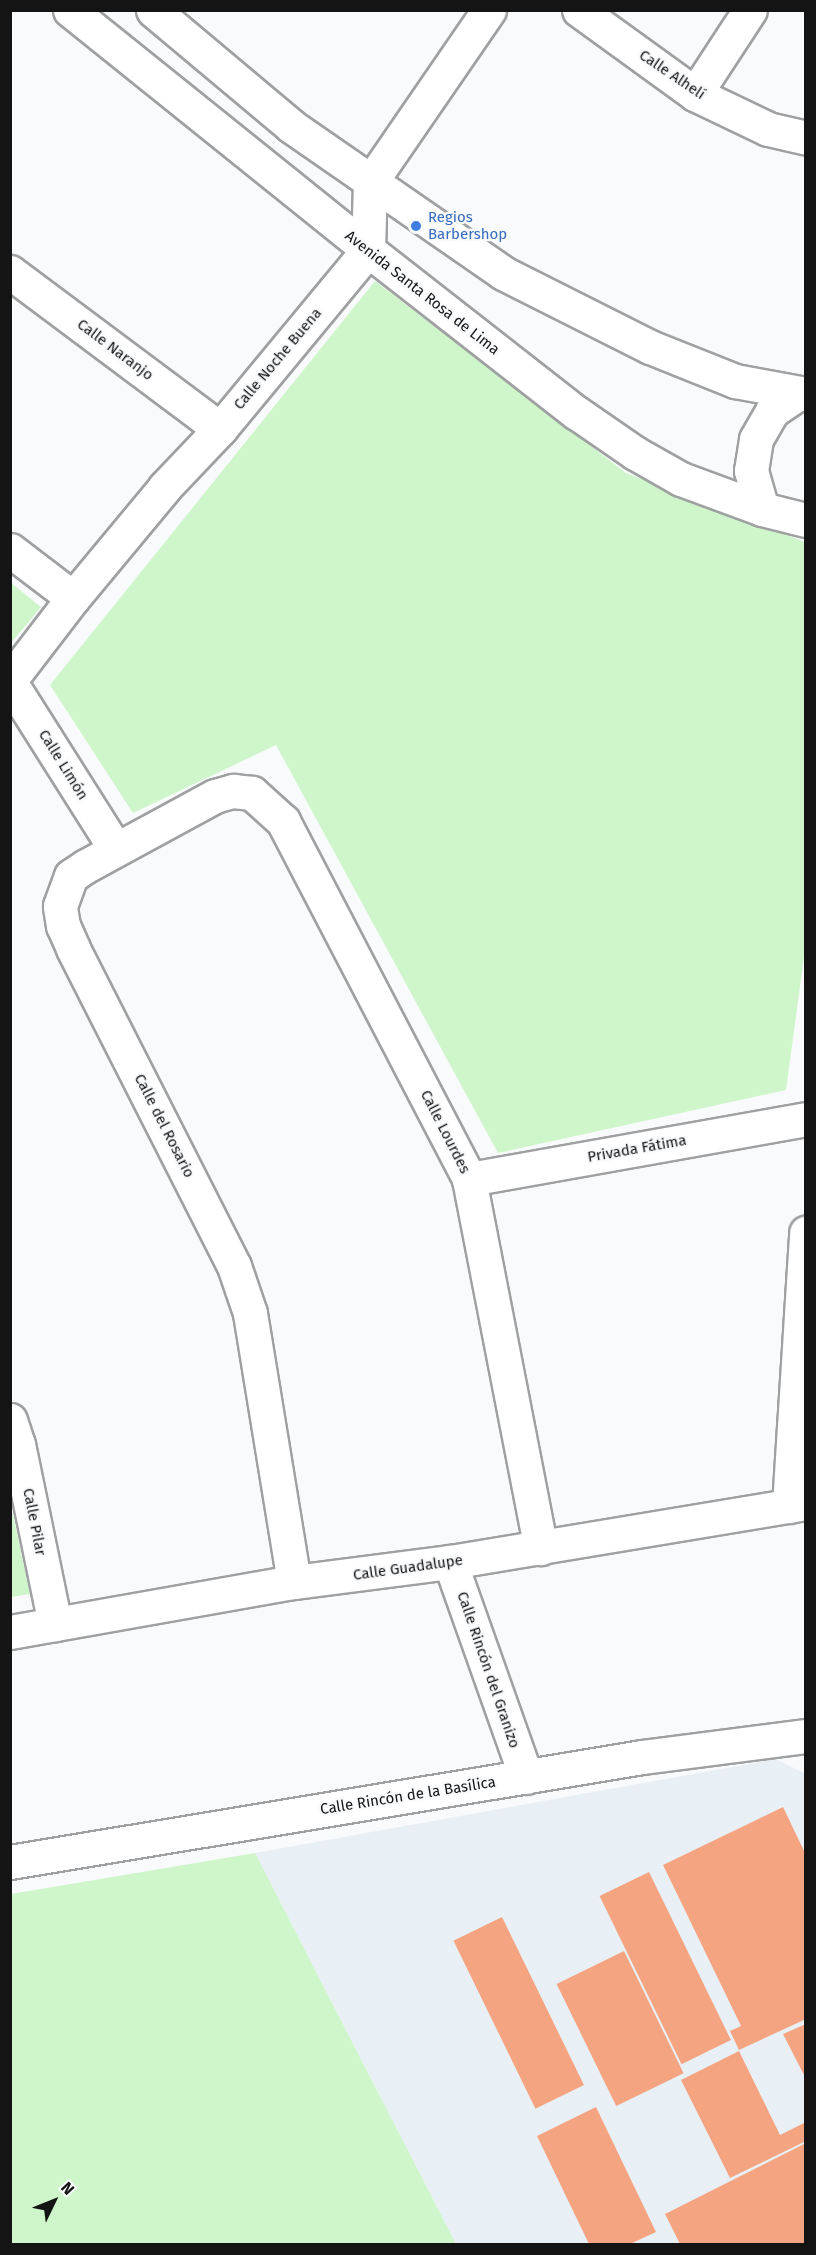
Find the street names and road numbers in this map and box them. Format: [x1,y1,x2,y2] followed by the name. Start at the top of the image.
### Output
[636,46,708,104] street label: Calle Alhelí
[341,227,503,359] street label: Avenida Santa Rosa de Lima
[230,304,326,414] street label: Calle Noche Buena
[73,316,157,384] street label: Calle Naranjo
[34,727,92,803] street label: Calle Limón
[130,1071,198,1181] street label: Calle del Rosario
[416,1087,474,1177] street label: Calle Lourdes
[586,1131,688,1167] street label: Privada Fátima
[19,1487,49,1557] street label: Calle Pilar
[352,1551,464,1585] street label: Calle Guadalupe
[453,1589,523,1751] street label: Calle Rincón del Granizo
[319,1773,497,1819] street label: Calle Rincón de la Basílica

